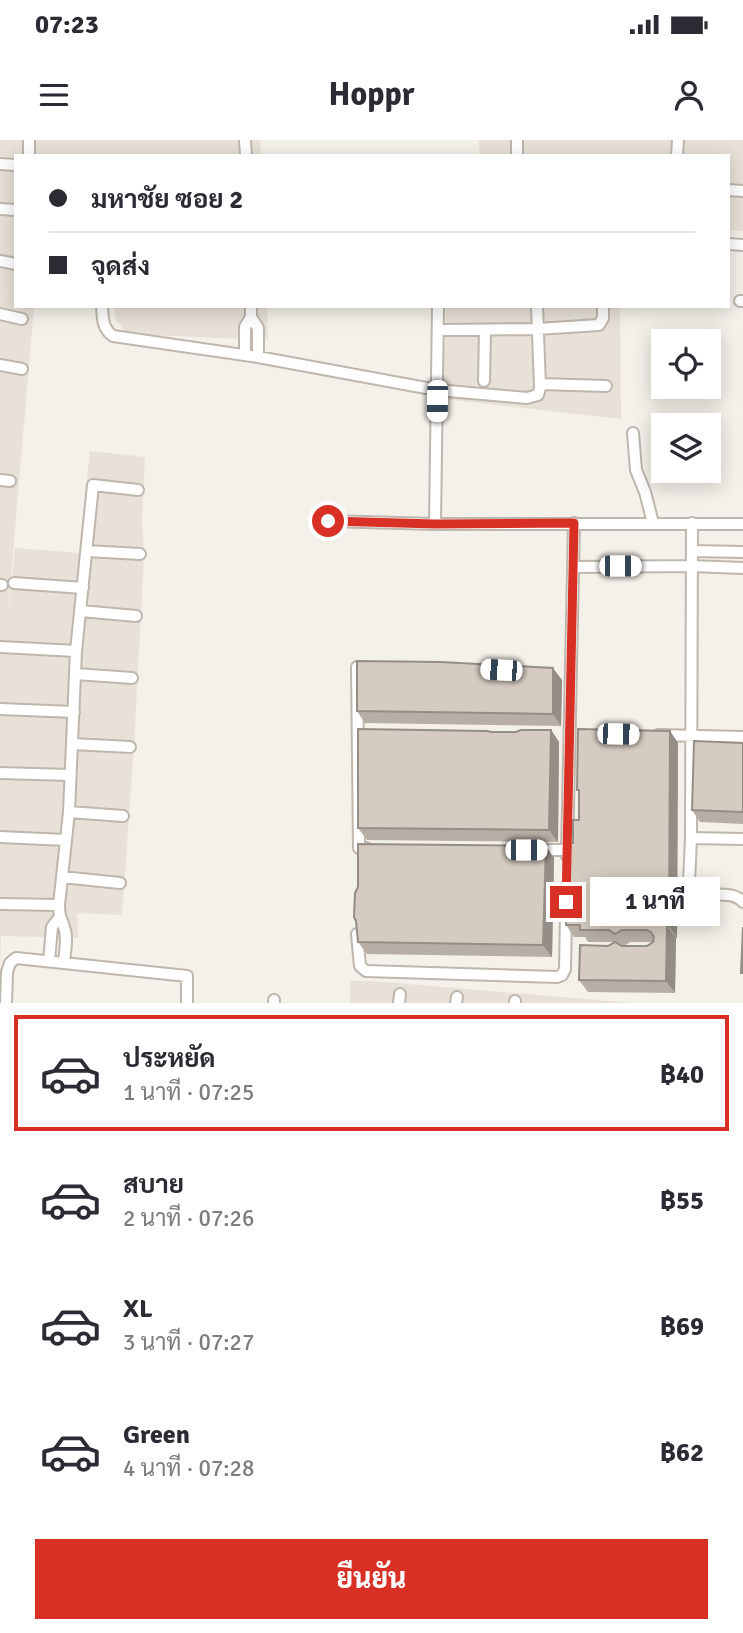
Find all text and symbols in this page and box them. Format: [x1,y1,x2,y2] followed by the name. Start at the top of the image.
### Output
[35,9,99,41] text: 07:23
[329,75,414,114] text: Hoppr
[35,76,73,114] icon: menu
[670,76,708,114] icon: person
[91,184,243,216] text: มหาชัย ซอย 2
[91,251,150,283] text: จุดส่ง
[651,329,721,483] map controls
[651,329,721,399] button: locate
[427,380,448,422] car
[651,413,721,483] button: layers
[312,505,344,537] route start
[600,556,642,577] car
[480,658,523,682] car
[597,723,640,745] car
[506,840,548,861] car
[590,878,720,926] callout: 1 นาที
[550,886,582,918] route end
[625,887,685,916] text: 1 นาที
[39,1042,102,1105] icon: car
[123,1043,216,1075] text: ประหยัด
[660,1059,704,1091] text: ฿40
[123,1078,254,1107] text: 1 นาที · 07:25
[39,1168,102,1231] icon: car
[123,1169,184,1201] text: สบาย
[660,1185,704,1217] text: ฿55
[123,1204,254,1233] text: 2 นาที · 07:26
[123,1293,153,1325] text: XL
[39,1294,102,1357] icon: car
[660,1311,704,1343] text: ฿69
[123,1328,254,1357] text: 3 นาที · 07:27
[123,1419,190,1451] text: Green
[39,1420,102,1483] icon: car
[660,1437,704,1469] text: ฿62
[123,1454,254,1483] text: 4 นาที · 07:28
[35,1539,708,1619] button: ยืนยัน

